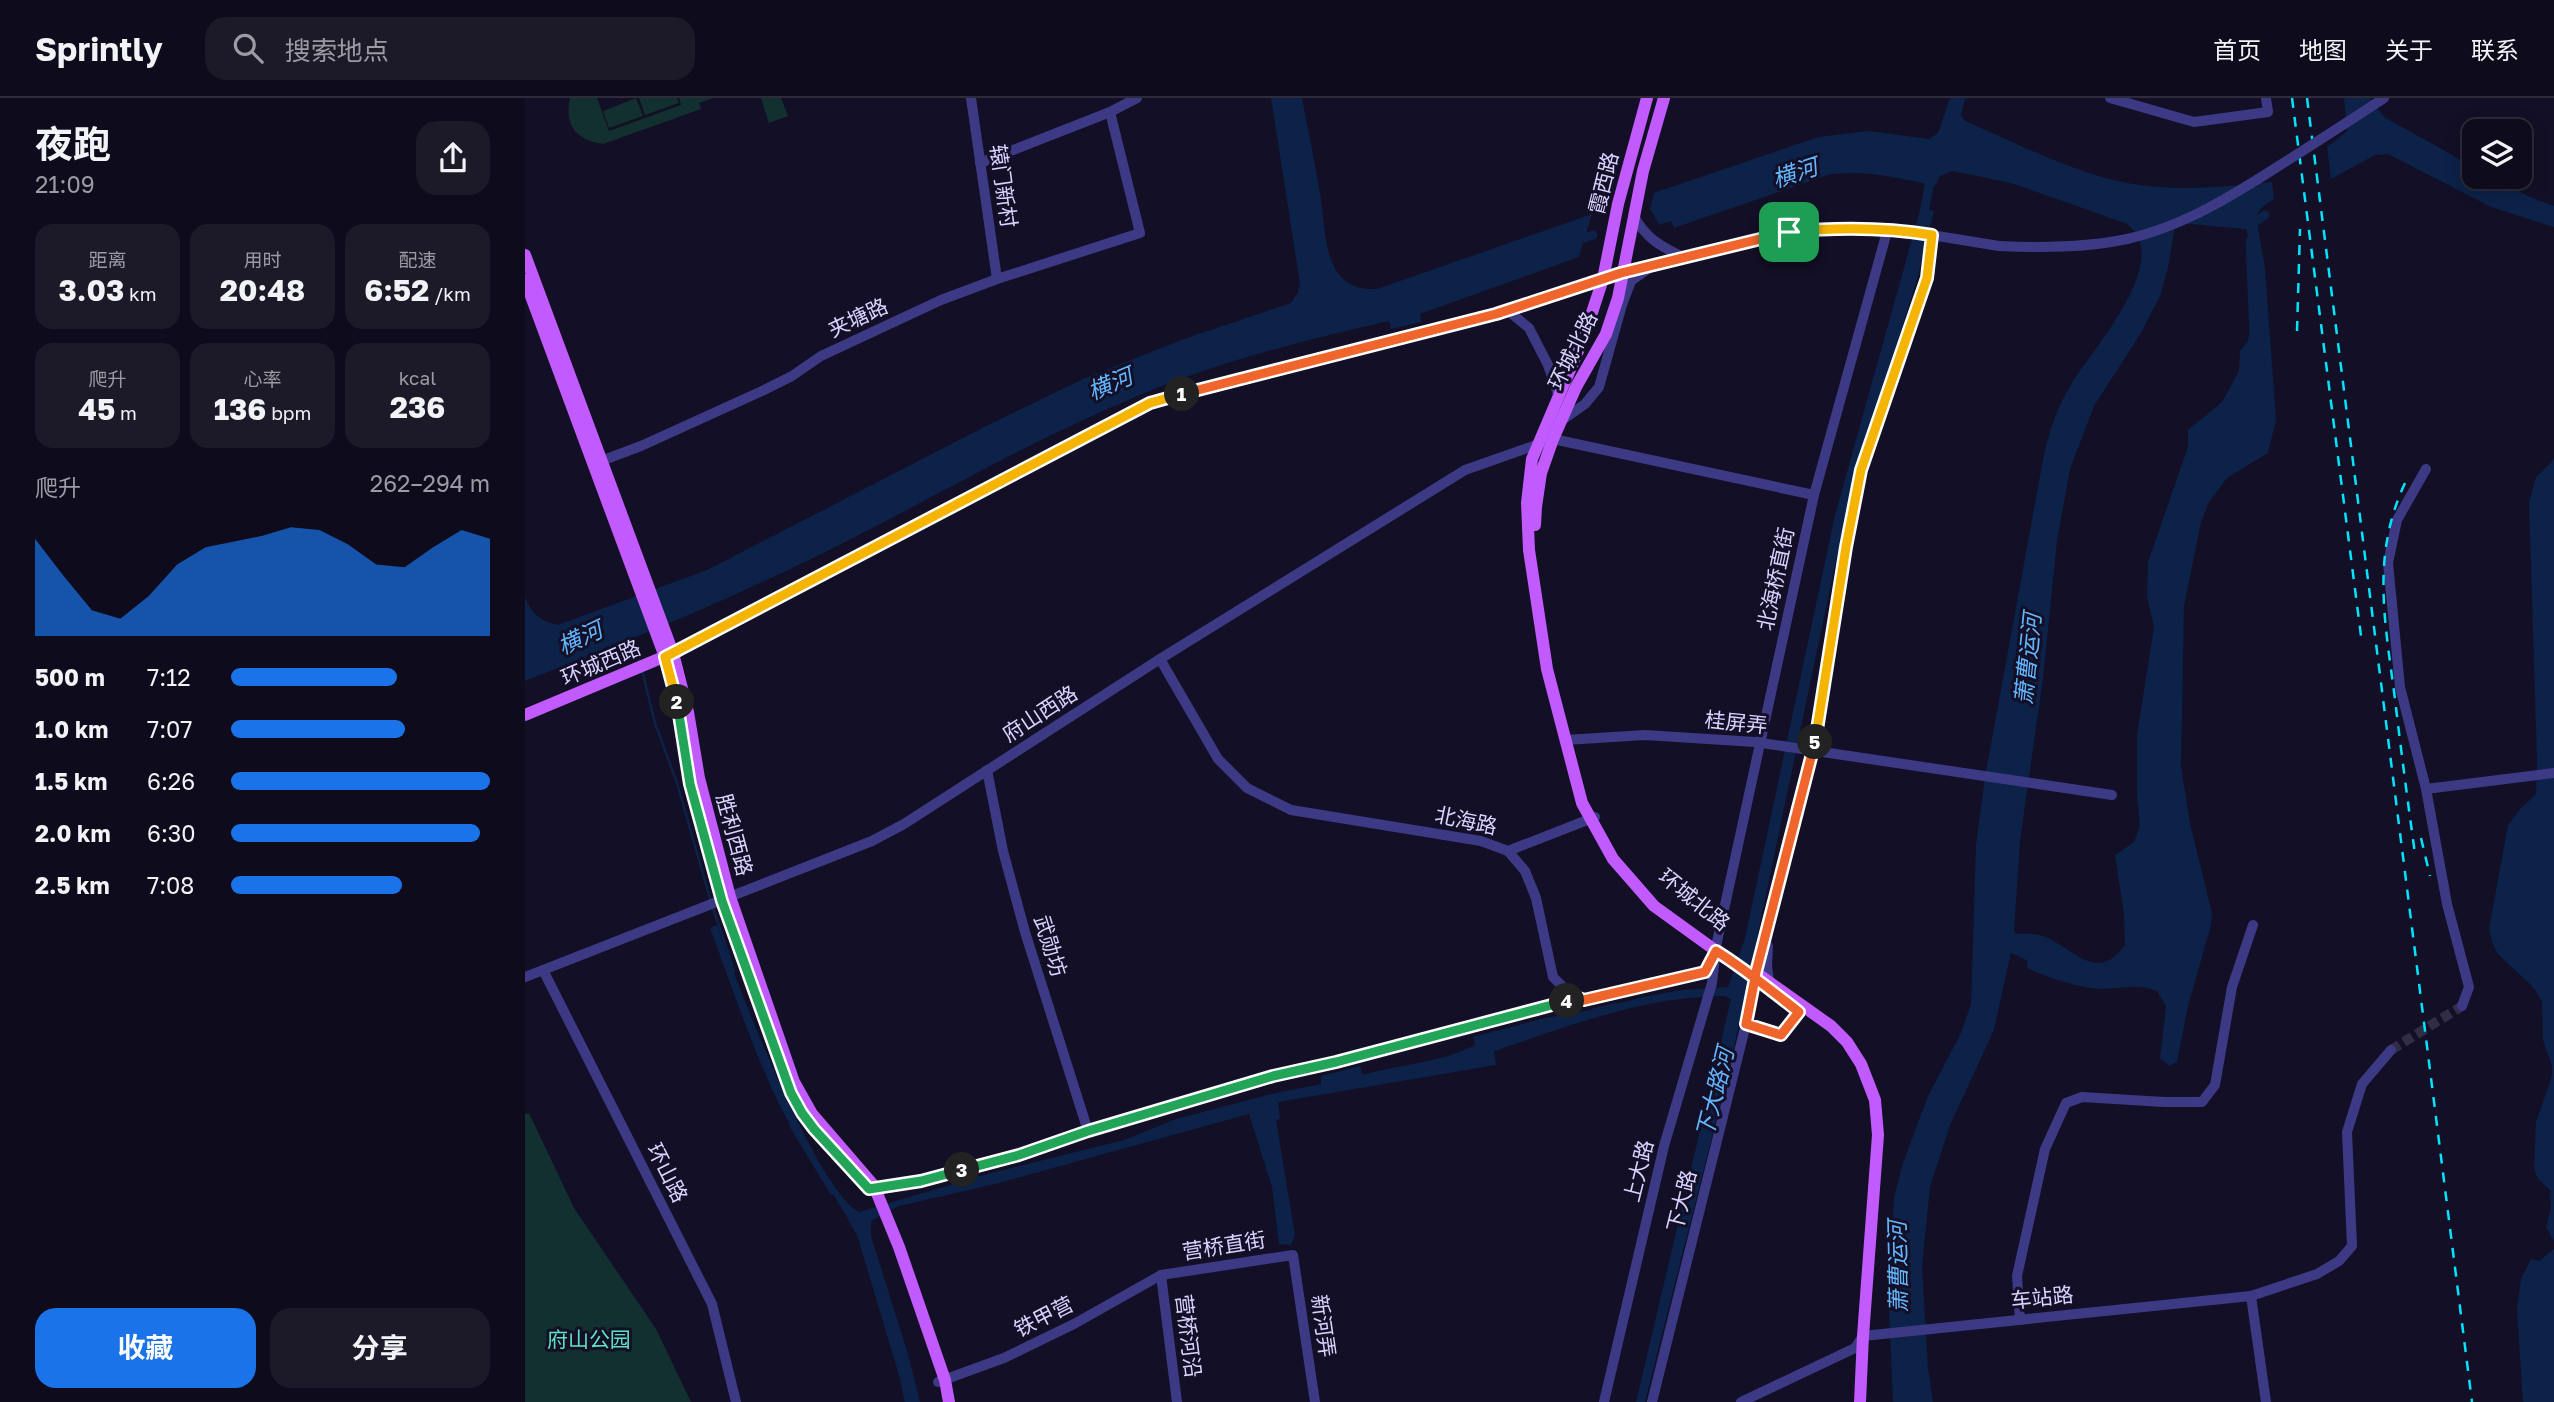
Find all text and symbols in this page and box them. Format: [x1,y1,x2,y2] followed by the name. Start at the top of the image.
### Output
[205,17,695,80] search box
[35,29,163,68] text: Sprintly
[229,29,267,67] icon: search
[285,35,389,66] text: 搜索地点
[2213,35,2261,64] text: 首页
[2299,35,2347,64] text: 地图
[2385,35,2433,64] text: 关于
[2471,35,2519,64] text: 联系
[2462,119,2532,189] map controls
[2462,119,2532,189] button: layers
[35,121,111,166] text: 夜跑
[416,121,490,195] button: share
[985,142,1023,229] street label: 辕门新村
[1583,149,1623,216] street label: 霞西路
[1768,150,1825,192] water label: 横河
[35,170,95,198] text: 21:09
[1759,202,1819,262] pin
[1770,213,1808,251] icon: arrive
[88,248,127,271] text: 距离
[243,248,282,271] text: 用时
[398,248,437,271] text: 配速
[58,272,124,308] text: 3.03
[220,272,305,308] text: 20:48
[364,272,429,308] text: 6:52
[124,282,157,305] text: km
[429,282,471,305] text: /km
[824,292,892,342] street label: 夹塘路
[1542,307,1602,394] street label: 环城北路
[1083,360,1140,405] water label: 横河
[399,366,436,389] text: kcal
[88,367,127,390] text: 爬升
[243,367,282,390] text: 心率
[1165,376,1199,412] pin: 1
[1177,382,1186,405] text: 1
[390,389,445,425] text: 236
[78,391,115,427] text: 45
[214,391,266,427] text: 136
[115,401,137,424] text: m
[266,401,311,424] text: bpm
[370,469,490,497] text: 262–294 m
[35,473,81,501] text: 爬升
[1751,525,1799,633] street label: 北海桥直街
[2008,608,2046,706] water label: 萧曹运河
[553,613,610,660] water label: 横河
[557,634,644,690] street label: 环城西路
[35,663,105,691] text: 500 m
[147,663,191,691] text: 7:12
[997,679,1082,747] street label: 府山西路
[659,684,695,720] pin: 2
[671,690,682,713] text: 2
[1703,706,1769,738] street label: 桂屏弄
[35,715,108,743] text: 1.0 km
[147,715,193,743] text: 7:07
[1797,724,1833,760] pin: 5
[1809,730,1820,753] text: 5
[35,767,107,795] text: 1.5 km
[147,767,195,795] text: 6:26
[712,791,758,879] street label: 胜利西路
[1433,801,1500,839] street label: 北海路
[35,819,111,847] text: 2.0 km
[147,819,196,847] text: 6:30
[1654,863,1735,936] street label: 环城北路
[35,871,110,899] text: 2.5 km
[147,871,194,899] text: 7:08
[1029,912,1073,980] street label: 武勋坊
[1549,984,1585,1018] pin: 4
[1561,989,1572,1012] text: 4
[1689,1041,1740,1141] water label: 下大路河
[1618,1137,1658,1204] street label: 上大路
[642,1139,694,1207] street label: 环山路
[945,1152,979,1188] pin: 3
[956,1158,967,1181] text: 3
[1661,1167,1701,1234] street label: 下大路
[1882,1217,1912,1313] water label: 萧曹运河
[1180,1226,1267,1264] street label: 营桥直街
[2009,1281,2075,1313] street label: 车站路
[1010,1290,1078,1342] street label: 铁甲营
[1171,1293,1207,1379] street label: 营桥河沿
[1307,1293,1341,1359] street label: 新河弄
[35,1308,256,1388] button: 收藏
[270,1308,490,1388] button: 分享
[547,1326,631,1352] park label: 府山公园

